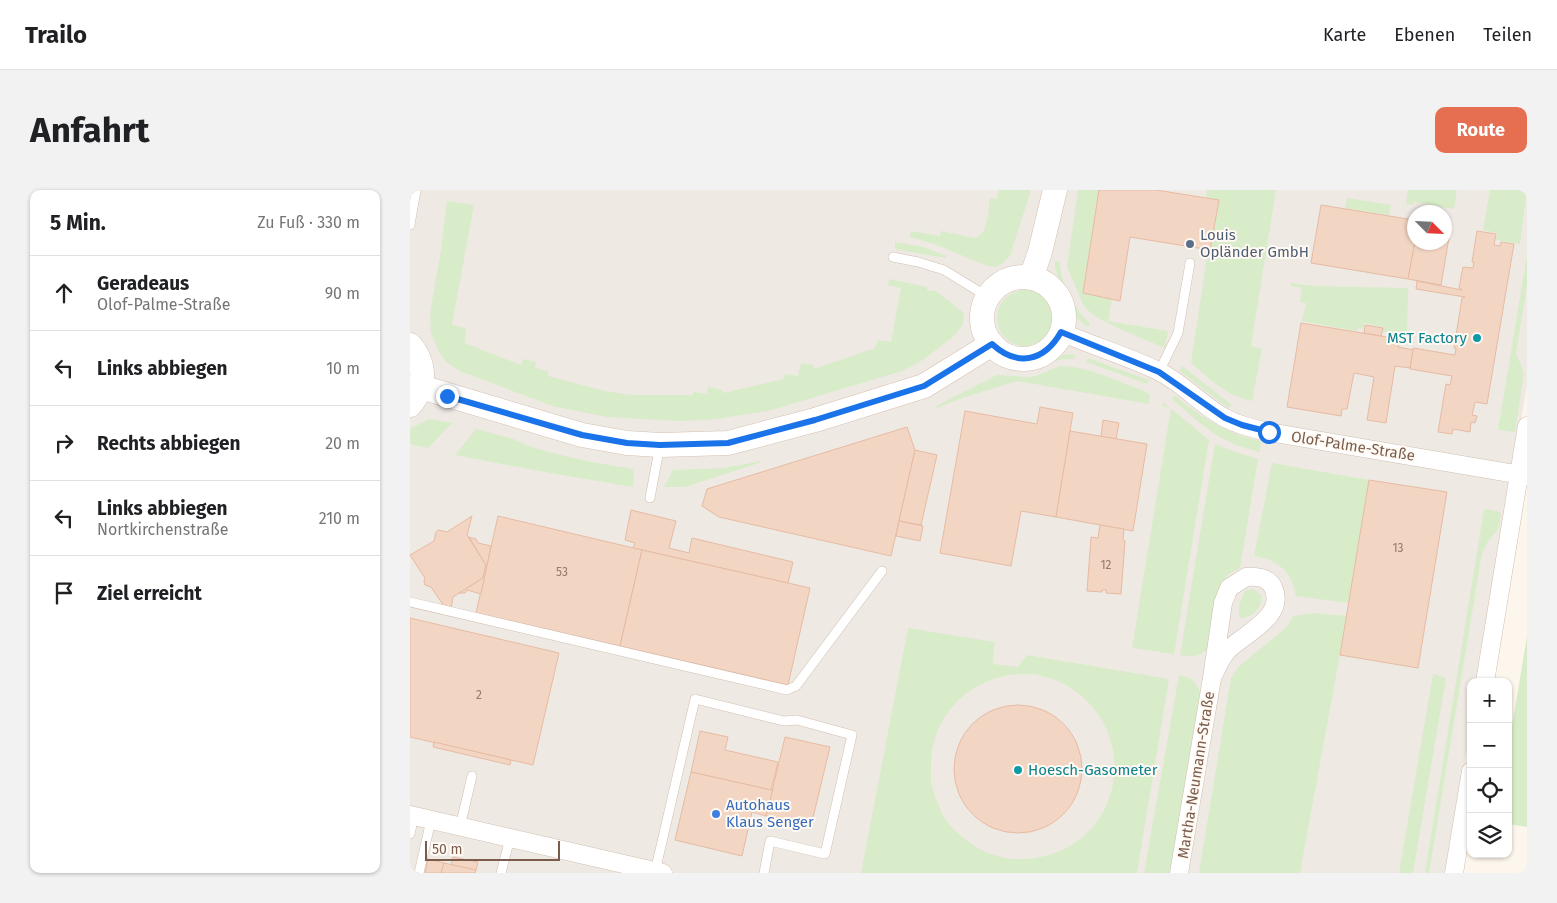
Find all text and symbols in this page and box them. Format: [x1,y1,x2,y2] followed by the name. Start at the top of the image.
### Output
[25,21,87,49] text: Trailo
[1323,24,1366,46] text: Karte
[1394,24,1455,46] text: Ebenen
[1483,24,1532,46] text: Teilen
[1435,107,1527,153] button: Route
[30,109,149,151] text: Anfahrt
[1407,205,1452,250] north arrow
[50,210,106,236] text: 5 Min.
[257,213,360,232] text: Zu Fuß · 330 m
[1200,226,1309,261] place label: Louis Opländer GmbH
[1184,238,1196,250] marker: Louis Opländer GmbH
[97,272,189,295] text: Geradeaus
[50,279,78,307] icon: ahead
[325,284,360,303] text: 90 m
[97,295,230,314] text: Olof-Palme-Straße
[1387,329,1468,347] place label: MST Factory
[1471,332,1483,344] marker: MST Factory
[50,354,78,382] icon: left
[97,357,228,380] text: Links abbiegen
[326,359,360,378] text: 10 m
[436,385,459,408] route end
[1258,421,1281,444] route start
[1290,427,1416,465] street label: Olof-Palme-Straße
[50,429,78,457] icon: right
[97,432,240,455] text: Rechts abbiegen
[325,434,360,453] text: 20 m
[97,497,228,520] text: Links abbiegen
[50,504,78,532] icon: left
[319,509,360,528] text: 210 m
[97,520,229,539] text: Nortkirchenstraße
[1392,541,1404,555] house number: 13
[1100,558,1112,572] house number: 12
[556,565,568,579] house number: 53
[50,579,78,607] icon: arrive
[97,582,202,605] text: Ziel erreicht
[1467,678,1512,858] map controls
[1467,678,1512,723] button: +
[476,688,482,702] house number: 2
[1174,690,1218,860] street label: Martha-Neumann-Straße
[1467,723,1512,768] button: −
[1028,761,1158,779] place label: Hoesch-Gasometer
[1012,764,1024,776] marker: Hoesch-Gasometer
[1467,768,1512,813] button: locate
[726,796,814,831] place label: Autohaus Klaus Senger
[710,808,722,820] marker: Autohaus Klaus Senger
[1467,813,1512,858] button: layers
[425,838,560,861] scale bar
[432,841,463,858] text: 50 m

